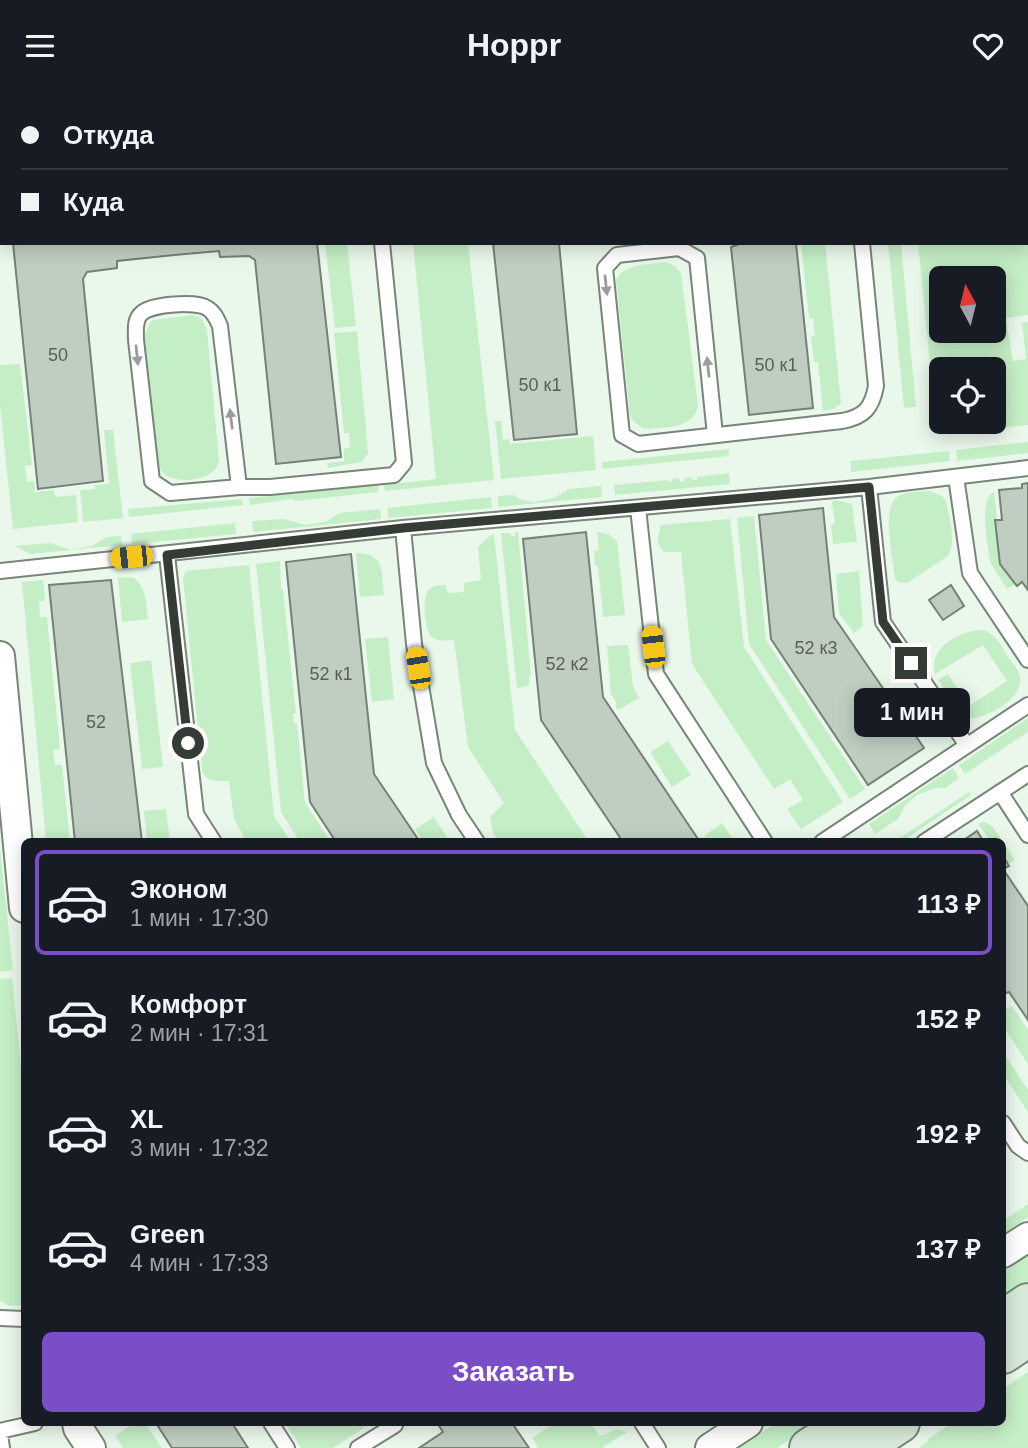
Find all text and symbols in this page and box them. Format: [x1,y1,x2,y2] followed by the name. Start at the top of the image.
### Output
[21,27,59,65] icon: menu
[467,27,561,63] text: Hoppr
[969,27,1007,65] icon: heart
[63,120,154,150] text: Откуда
[63,187,124,217] text: Куда
[929,266,1006,343] north arrow
[929,266,1006,434] map controls
[601,274,612,296] one-way arrow
[132,344,143,366] one-way arrow
[48,345,68,365] house number: 50
[755,355,797,375] house number: 50 к1
[702,356,713,378] one-way arrow
[929,357,1006,434] button: locate
[519,375,561,395] house number: 50 к1
[226,408,237,430] one-way arrow
[110,544,153,570] car
[641,625,666,669] car
[795,638,837,658] house number: 52 к3
[405,646,432,690] car
[895,647,927,679] route end
[546,654,588,674] house number: 52 к2
[310,664,352,684] house number: 52 к1
[853,687,969,737] callout: 1 мин
[880,699,944,725] text: 1 мин
[86,712,106,732] house number: 52
[172,727,204,759] route start
[46,871,109,934] icon: car
[130,874,228,904] text: Эконом
[917,889,981,919] text: 113 ₽
[130,905,269,931] text: 1 мин · 17:30
[46,986,109,1049] icon: car
[130,989,247,1019] text: Комфорт
[915,1004,981,1034] text: 152 ₽
[130,1020,269,1046] text: 2 мин · 17:31
[46,1101,109,1164] icon: car
[130,1104,163,1134] text: XL
[915,1119,981,1149] text: 192 ₽
[130,1135,269,1161] text: 3 мин · 17:32
[46,1216,109,1279] icon: car
[130,1219,205,1249] text: Green
[915,1234,981,1264] text: 137 ₽
[130,1250,269,1276] text: 4 мин · 17:33
[42,1332,985,1412] button: Заказать

